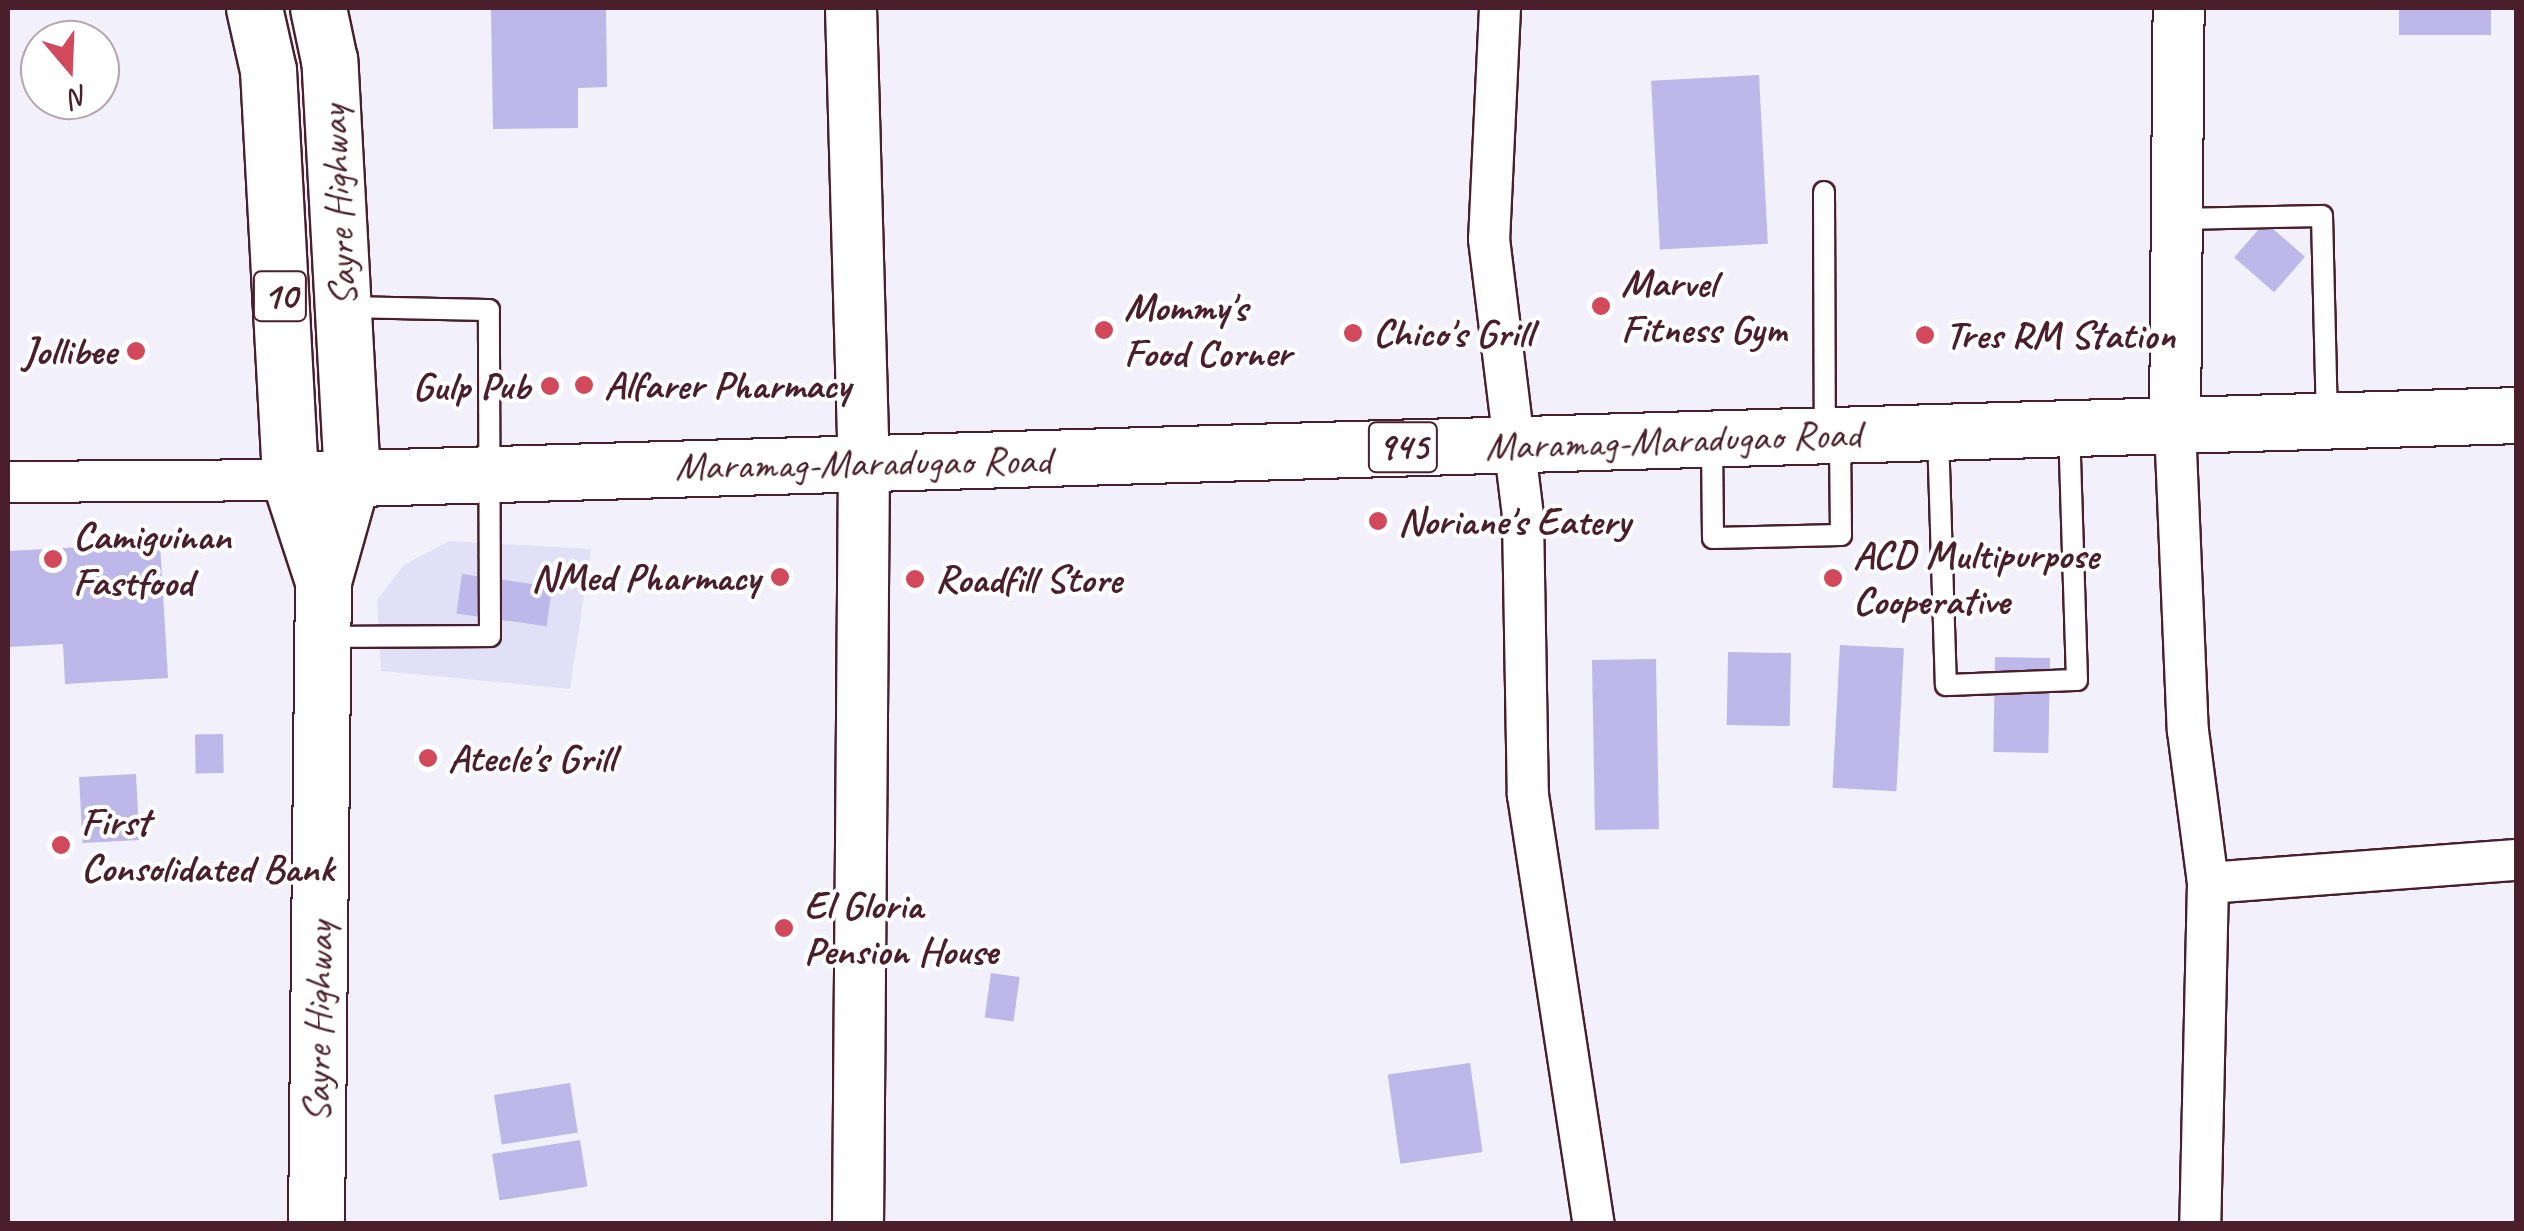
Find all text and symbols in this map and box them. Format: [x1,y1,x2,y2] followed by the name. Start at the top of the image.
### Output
[20,20,120,120] north arrow
[65,78,93,116] text: N
[309,105,367,307] street label: Sayre Highway
[1621,259,1788,353] place label: Marvel Fitness Gym
[252,263,308,329] road number: 10
[1124,283,1291,377] place label: Mommy's Food Corner
[1590,295,1612,317] marker: Marvel Fitness Gym
[1373,309,1533,357] place label: Chico's Grill
[1945,311,2178,359] place label: Tres RM Station
[1093,319,1115,341] marker: Mommy's Food Corner
[1342,322,1364,344] marker: Chico's Grill
[1914,324,1936,346] marker: Tres RM Station
[23,327,116,375] place label: Jollibee
[125,340,147,362] marker: Jollibee
[604,361,851,409] place label: Alfarer Pharmacy
[413,362,530,410] place label: Gulp Pub
[573,374,595,396] marker: Alfarer Pharmacy
[539,375,561,397] marker: Gulp Pub
[1485,409,1861,471] street label: Maramag-Maradugao Road
[1366,414,1440,480] road number: 945
[675,436,1051,490] street label: Maramag-Maradugao Road
[1398,497,1630,545] place label: Noriane's Eatery
[1367,510,1389,532] marker: Noriane's Eatery
[73,512,231,606] place label: Camiguinan Fastfood
[1853,531,2098,625] place label: ACD Multipurpose Cooperative
[42,548,64,570] marker: Camiguinan Fastfood
[529,553,760,601] place label: NMed Pharmacy
[935,555,1122,603] place label: Roadfill Store
[769,566,791,588] marker: NMed Pharmacy
[1822,567,1844,589] marker: ACD Multipurpose Cooperative
[904,568,926,590] marker: Roadfill Store
[448,734,615,782] place label: Atecle's Grill
[417,747,439,769] marker: Atecle's Grill
[81,798,335,892] place label: First Consolidated Bank
[50,834,72,856] marker: First Consolidated Bank
[804,881,998,975] place label: El Gloria Pension House
[773,917,795,939] marker: El Gloria Pension House
[292,922,344,1122] street label: Sayre Highway

